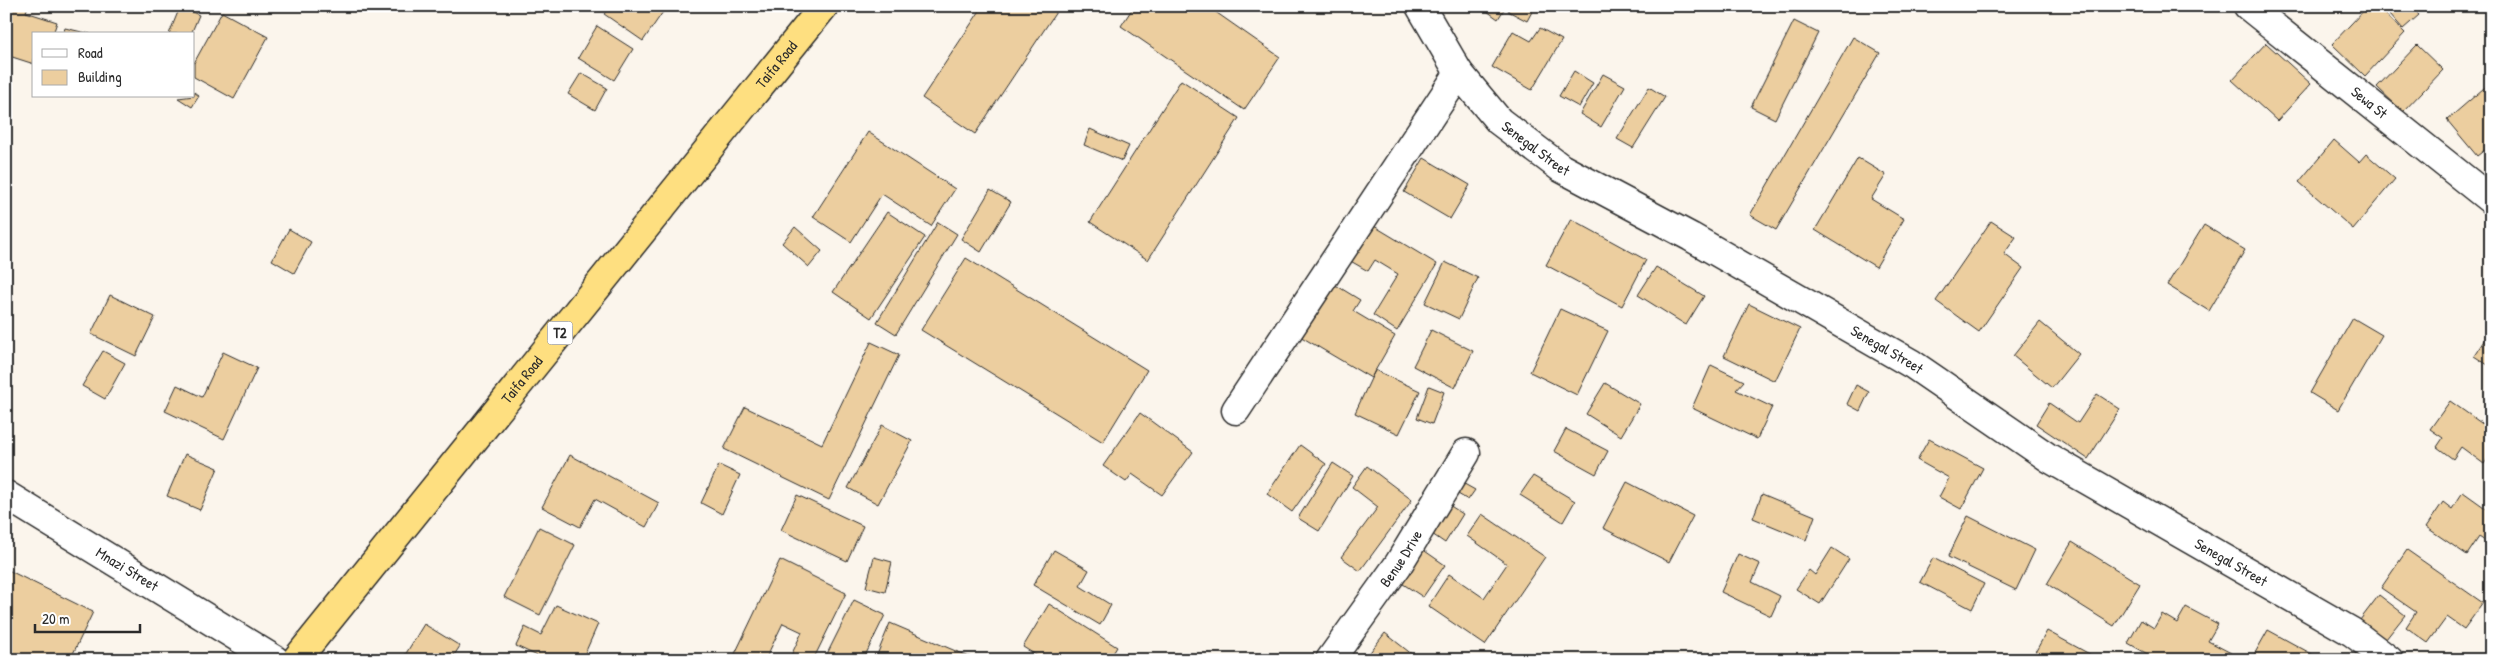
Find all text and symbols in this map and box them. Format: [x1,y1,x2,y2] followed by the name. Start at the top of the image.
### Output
[32,32,195,98] legend
[751,36,802,93] street label: Taifa Road
[78,42,103,63] text: Road
[78,66,122,87] text: Building
[2347,81,2393,124] street label: Sewa St
[1497,116,1574,181] street label: Senegal Street
[1847,320,1928,379] street label: Senegal Street
[548,322,572,344] road number: T2
[496,351,547,408] street label: Taifa Road
[1375,526,1427,591] street label: Benue Drive
[2191,533,2272,592] street label: Senegal Street
[92,542,163,596] street label: Mnazi Street
[35,601,140,633] scale bar
[42,608,69,629] text: 20 m

